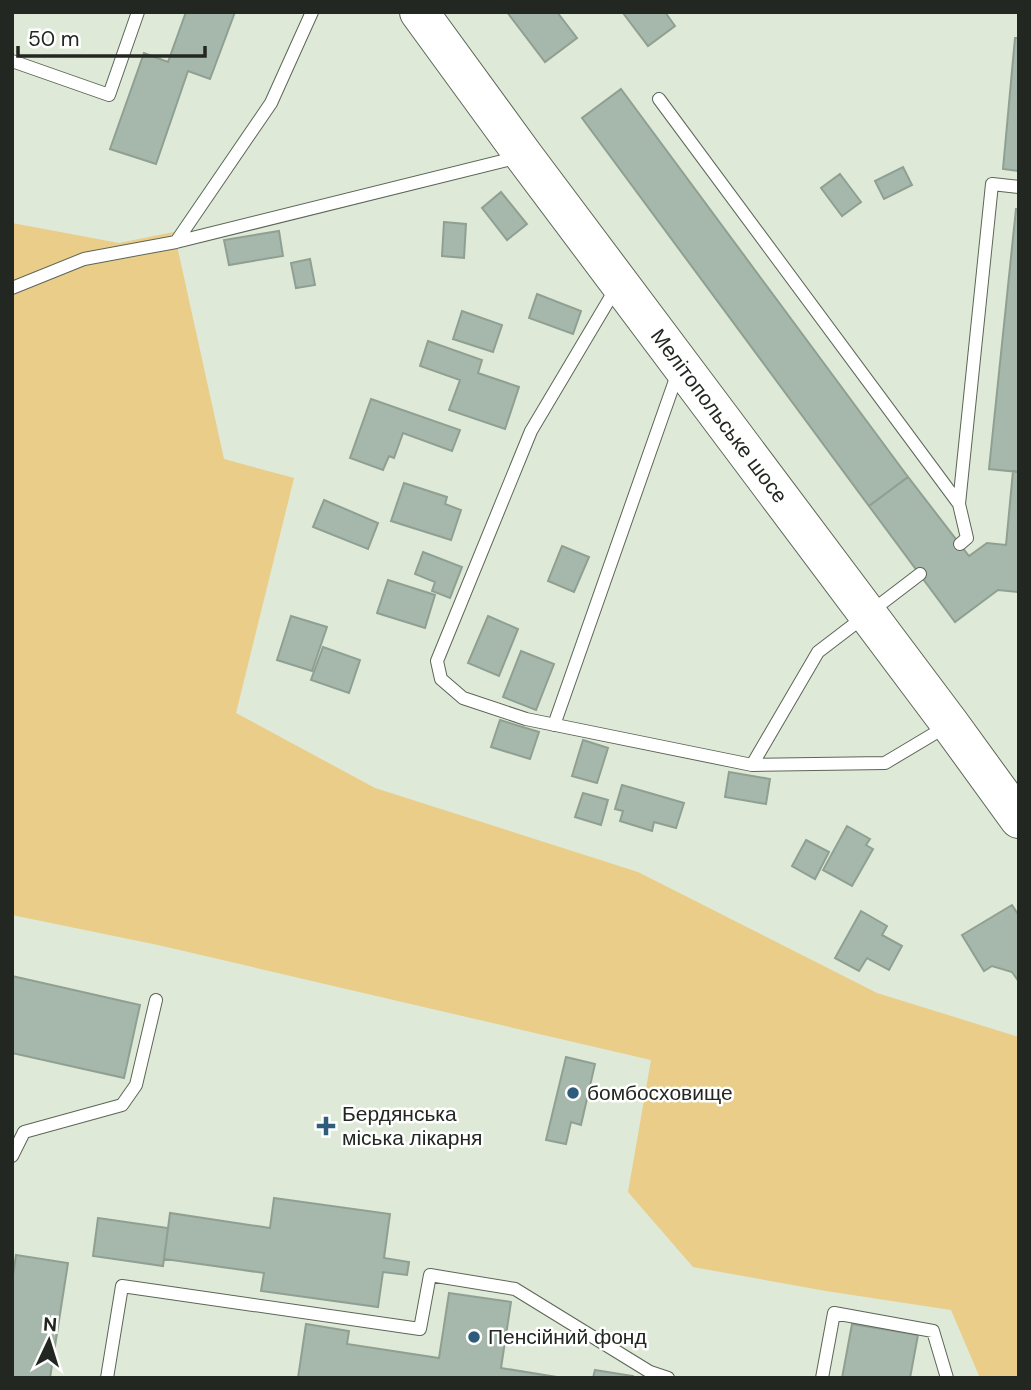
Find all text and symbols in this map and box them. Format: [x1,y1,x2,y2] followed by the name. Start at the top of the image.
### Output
[18,14,205,58] scale bar
[28,25,79,53] text: 50 m
[644,323,794,509] street label: Мелітопольське шосе
[587,1079,733,1107] place label: бомбосховище
[565,1085,581,1101] marker: бомбосховище
[342,1100,482,1152] place label: Бердянська міська лікарня
[316,1116,336,1136] marker: Бердянська міська лікарня
[14,1306,84,1376] north arrow
[42,1312,58,1337] text: N
[488,1323,647,1351] place label: Пенсійний фонд
[466,1329,482,1345] marker: Пенсійний фонд

